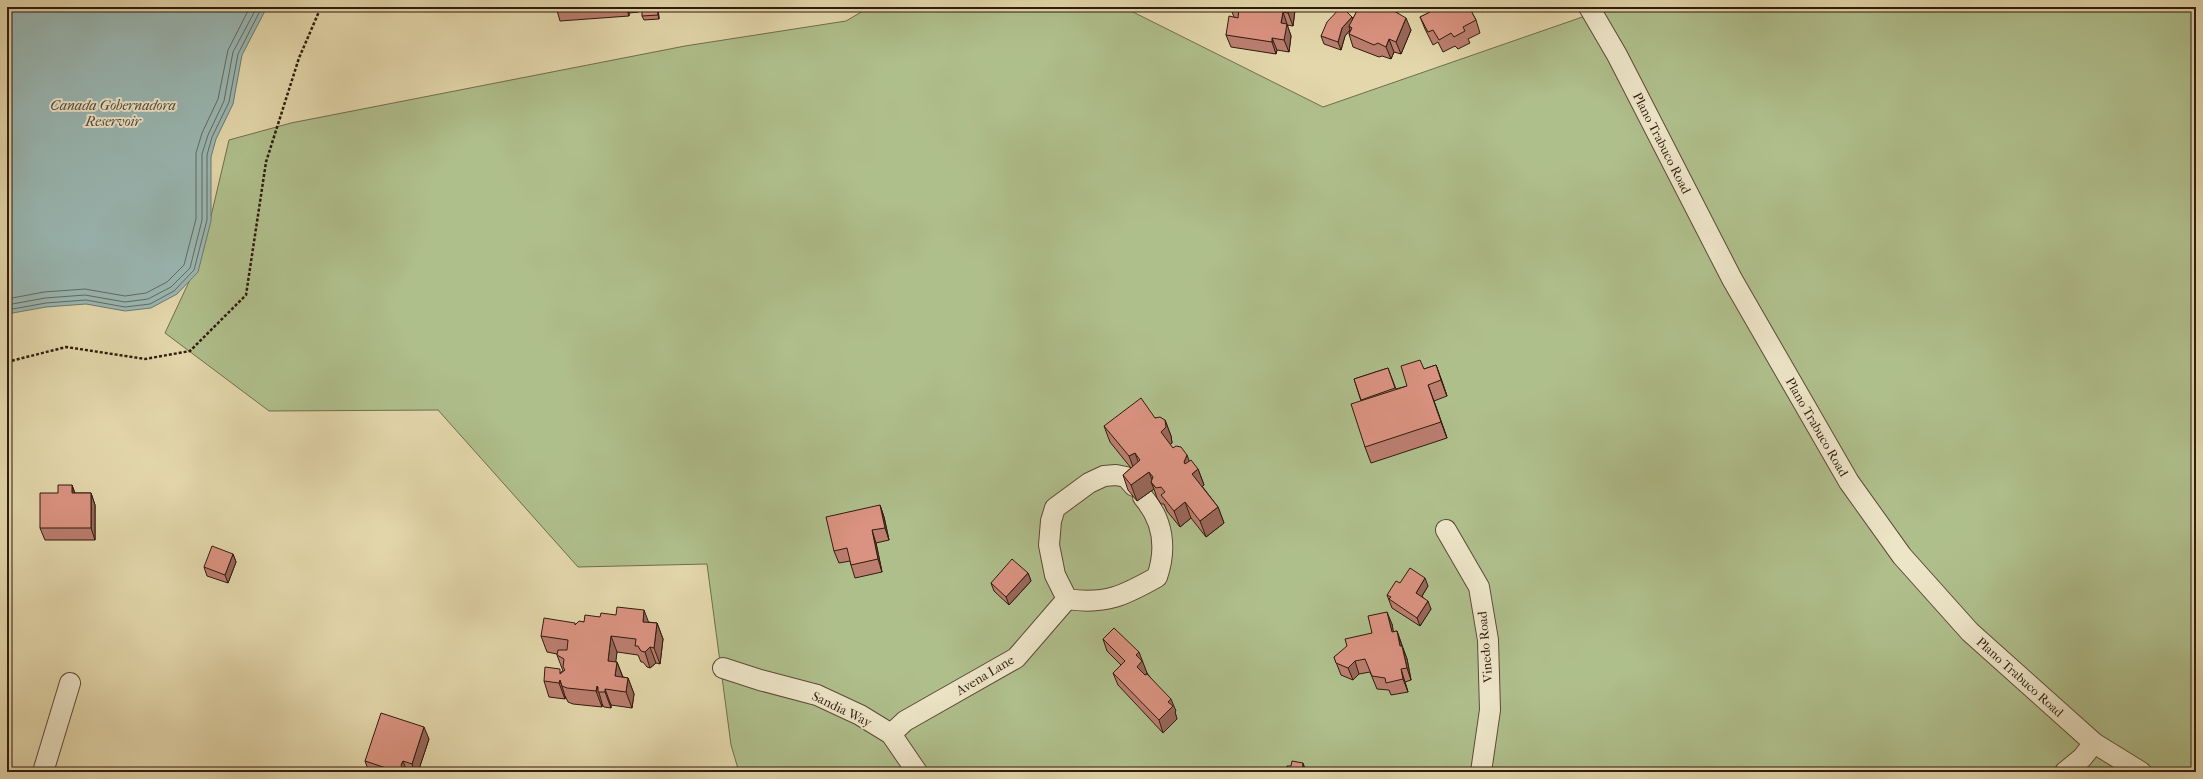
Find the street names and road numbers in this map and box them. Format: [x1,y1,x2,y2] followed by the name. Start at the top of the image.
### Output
[1630,90,1694,197] street label: Plano Trabuco Road
[1783,375,1852,480] street label: Plano Trabuco Road
[1474,610,1496,684] street label: Vinedo Road
[1973,634,2067,721] street label: Plano Trabuco Road
[952,652,1017,699] street label: Avena Lane
[810,688,875,730] street label: Sandia Way

